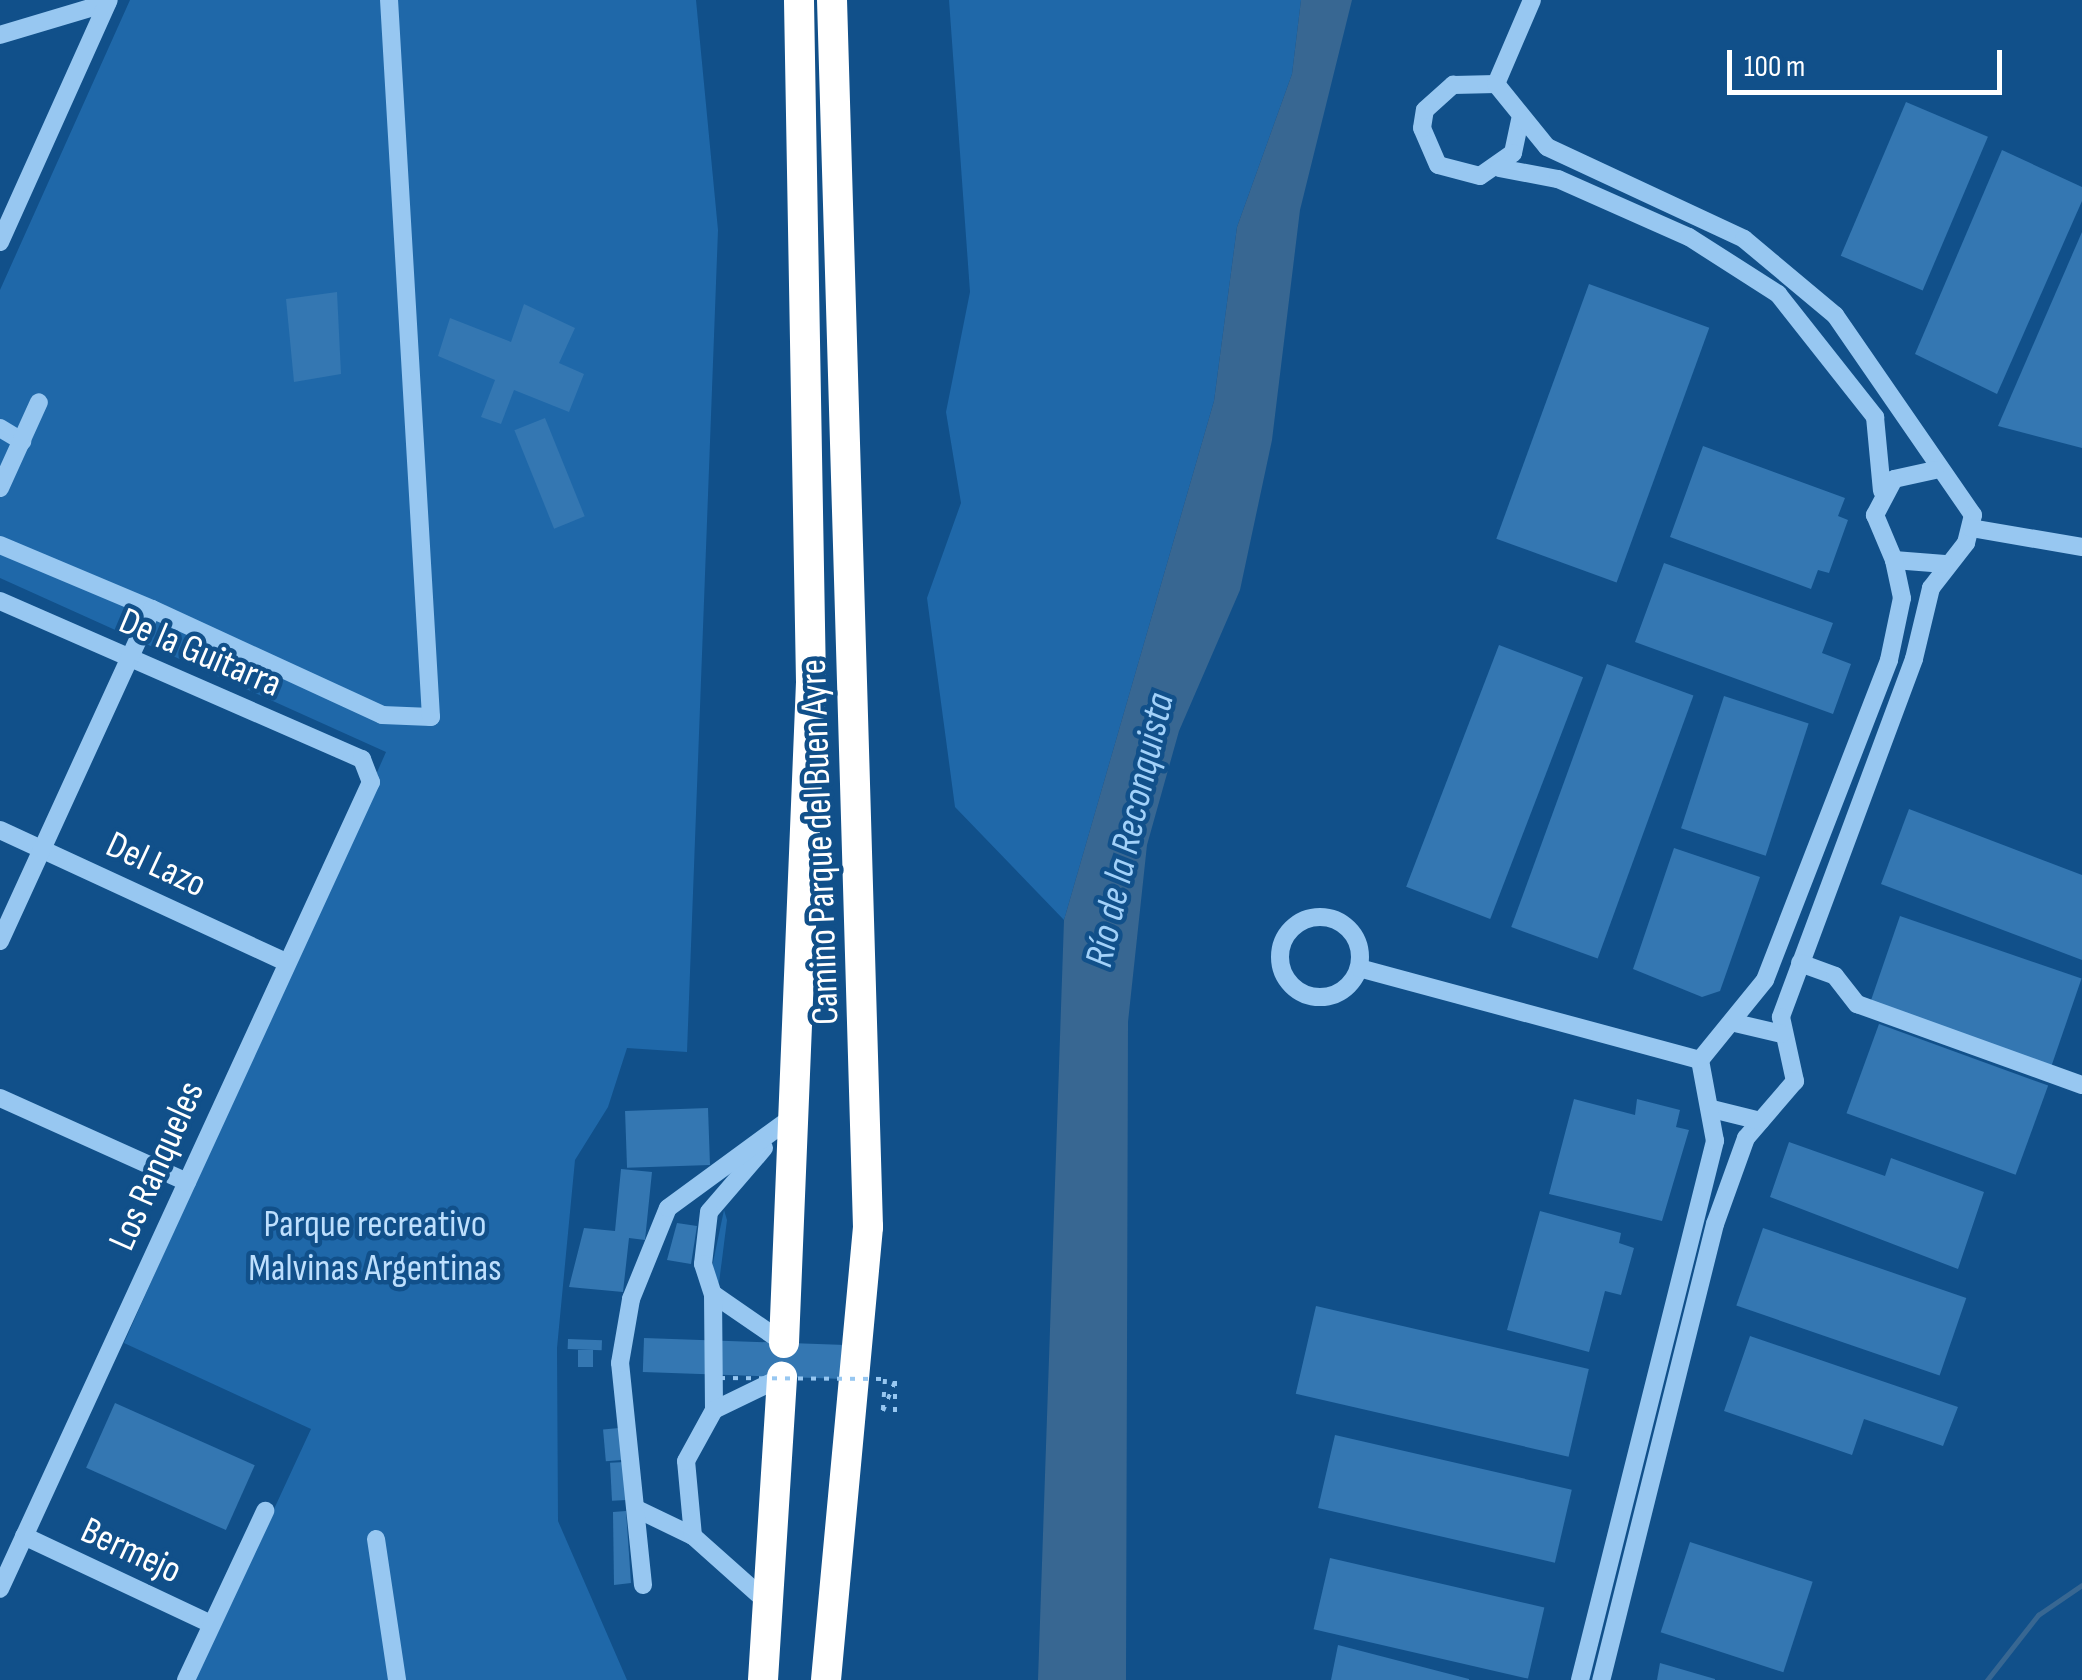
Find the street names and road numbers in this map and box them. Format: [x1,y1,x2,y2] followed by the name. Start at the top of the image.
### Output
[112,598,288,708] street label: De la Guitarra
[791,658,849,1026] street label: Camino Parque del Buen Ayre
[99,822,213,908] street label: Del Lazo
[100,1075,214,1257] street label: Los Ranqueles
[74,1508,188,1594] street label: Bermejo

